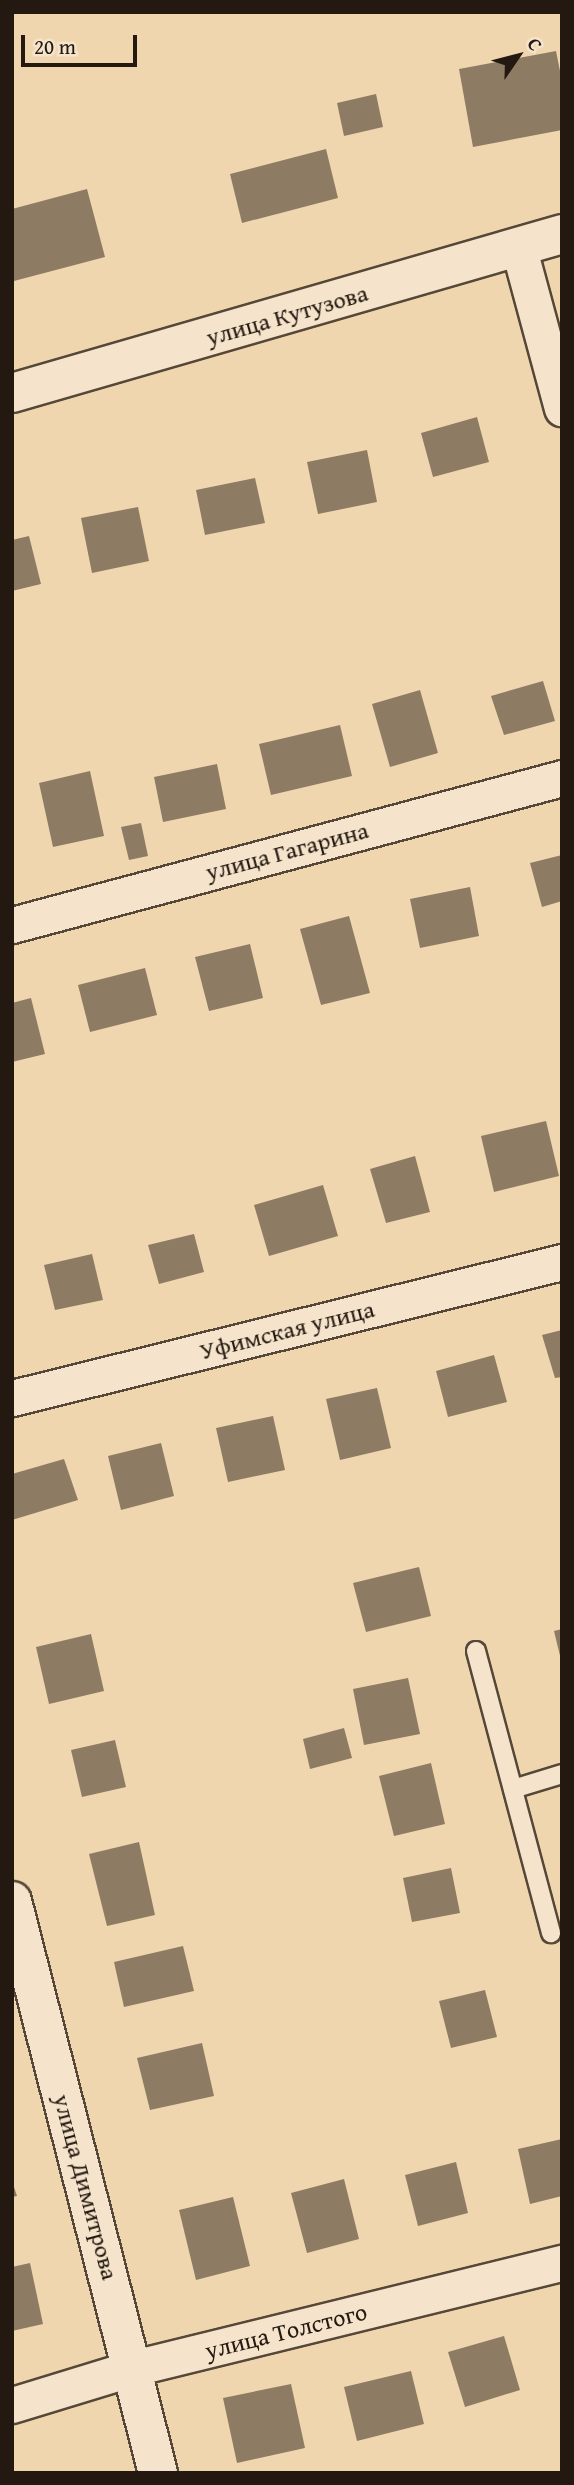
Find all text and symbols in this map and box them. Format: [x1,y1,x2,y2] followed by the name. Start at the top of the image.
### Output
[24,21,140,65] scale bar
[483,21,553,91] north arrow
[34,31,76,62] text: 20 m
[521,32,550,56] text: С
[203,278,371,352] street label: улица Кутузова
[202,815,372,887] street label: улица Гагарина
[197,1294,377,1366] street label: Уфимская улица
[47,2091,125,2283] street label: улица Димитрова
[202,2297,370,2365] street label: улица Толстого

